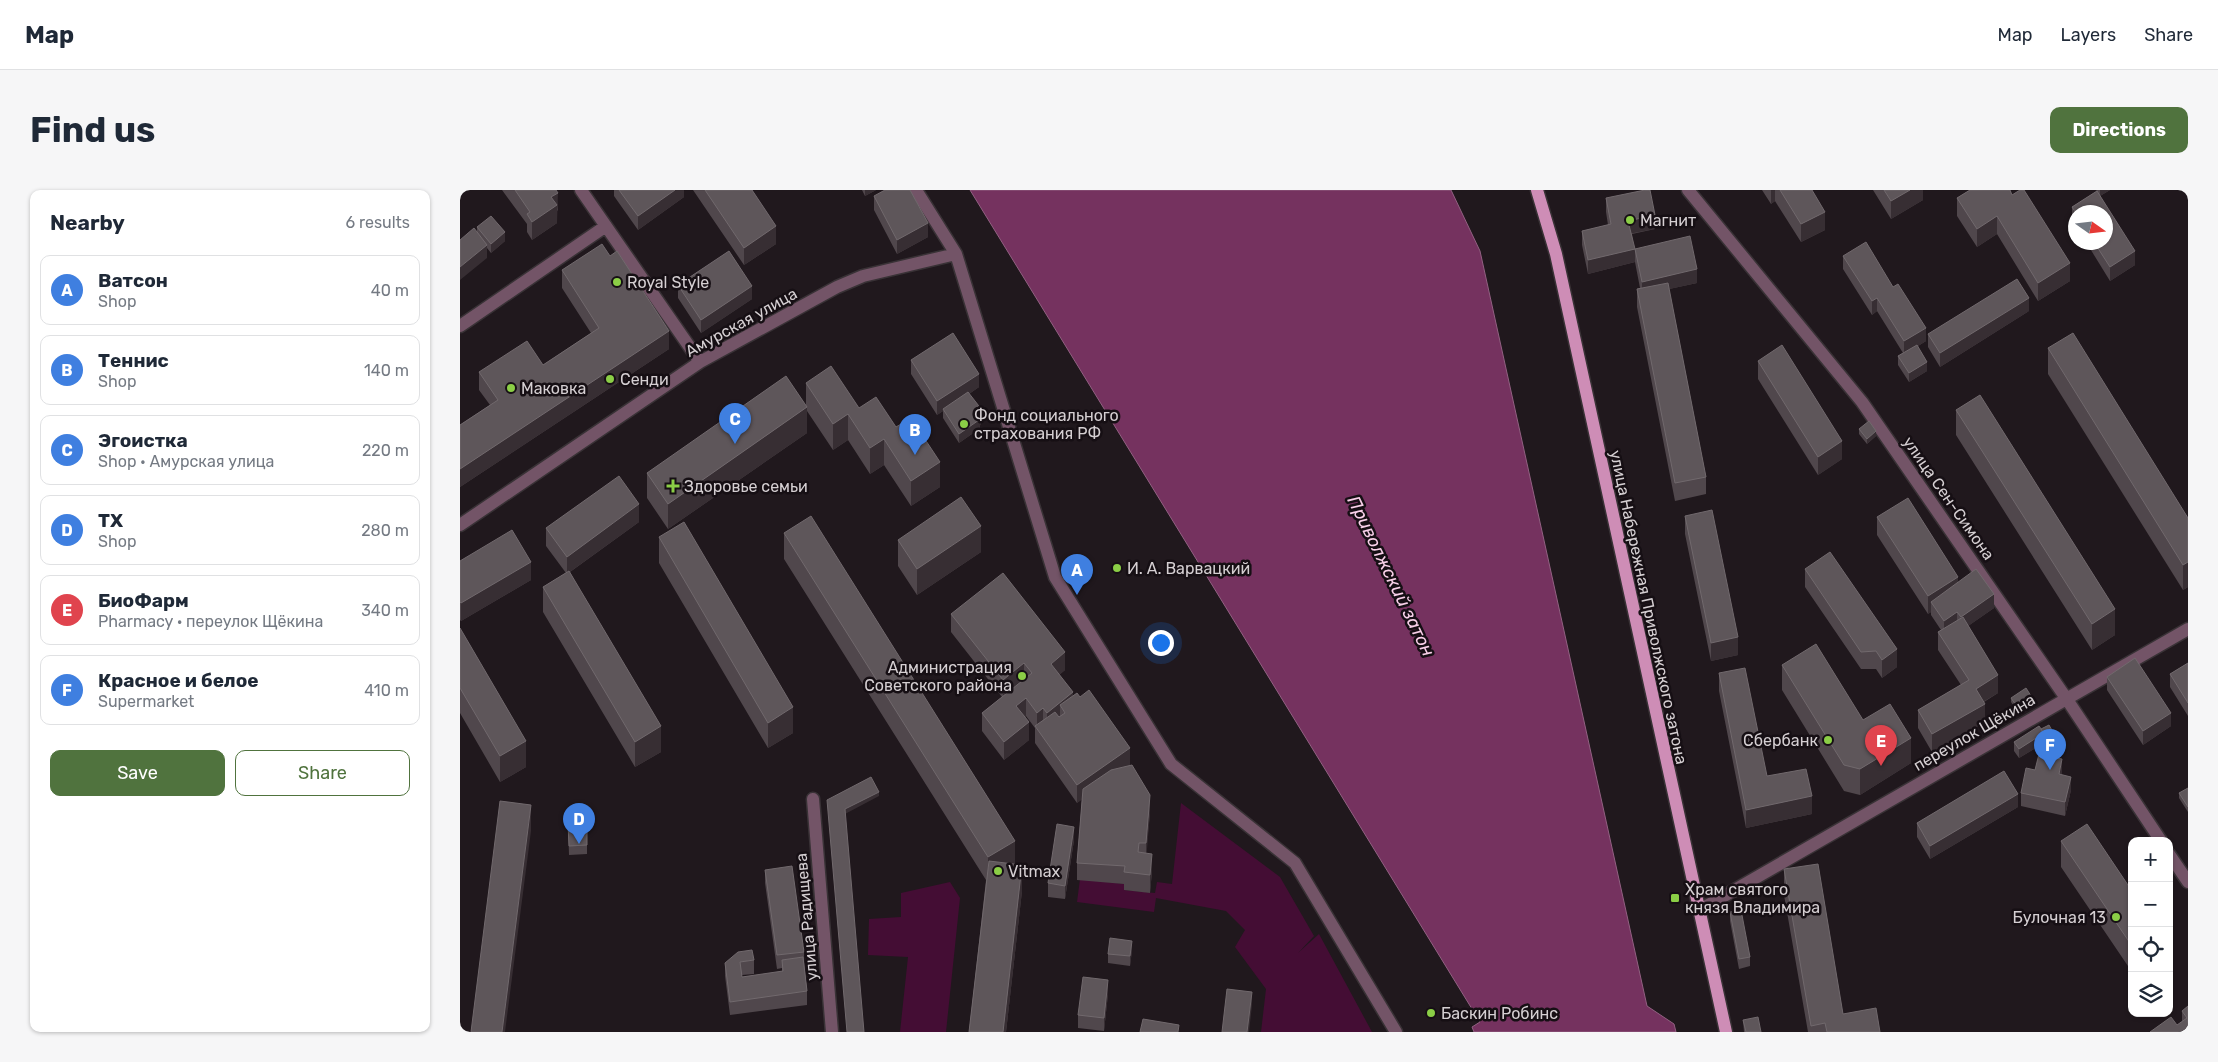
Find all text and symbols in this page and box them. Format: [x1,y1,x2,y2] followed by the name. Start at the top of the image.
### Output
[25,21,74,49] text: Map
[1998,24,2033,46] text: Map
[2061,24,2116,46] text: Layers
[2144,24,2193,46] text: Share
[2050,107,2188,153] button: Directions
[30,109,155,151] text: Find us
[2068,205,2113,250] north arrow
[50,210,125,235] text: Nearby
[1640,211,1696,230] place label: Магнит
[345,213,410,232] text: 6 results
[1624,214,1636,226] marker: Магнит
[98,269,168,292] text: Ватсон
[627,273,709,292] place label: Royal Style
[611,276,623,288] marker: Royal Style
[61,281,73,300] text: A
[371,281,409,300] text: 40 m
[682,284,800,361] street label: Амурская улица
[98,292,136,311] text: Shop
[98,349,169,372] text: Теннис
[61,361,73,380] text: B
[364,361,409,380] text: 140 m
[620,370,669,389] place label: Сенди
[98,372,136,391] text: Shop
[604,373,616,385] marker: Сенди
[521,379,586,398] place label: Маковка
[505,382,517,394] marker: Маковка
[719,403,751,444] pin: C
[974,406,1119,443] place label: Фонд социального страхования РФ
[899,414,931,455] pin: B
[958,418,970,430] marker: Фонд социального страхования РФ
[98,429,188,452] text: Эгоистка
[1899,433,1998,564] street label: улица Сен-Симона
[61,441,73,460] text: C
[362,441,409,460] text: 220 m
[1606,448,1691,766] street label: улица Набережная Приволжского затона
[98,452,274,471] text: Shop · Амурская улица
[684,477,808,496] place label: Здоровье семьи
[666,479,680,493] marker: Здоровье семьи
[1343,492,1439,660] water label: Приволжский затон
[98,509,123,532] text: ТХ
[61,521,73,540] text: D
[361,521,409,540] text: 280 m
[98,532,136,551] text: Shop
[1061,554,1093,595] pin: A
[1127,559,1250,578] place label: И. А. Варвацкий
[1111,562,1123,574] marker: И. А. Варвацкий
[98,589,189,612] text: БиоФарм
[62,601,72,620] text: E
[361,601,409,620] text: 340 m
[98,612,323,631] text: Pharmacy · переулок Щёкина
[1148,630,1174,656] your location
[864,658,1012,695] place label: Администрация Советского района
[98,669,259,692] text: Красное и белое
[1016,670,1028,682] marker: Администрация Советского района
[62,681,72,700] text: F
[364,681,409,700] text: 410 m
[1910,690,2038,775] street label: переулок Щёкина
[98,692,194,711] text: Supermarket
[1865,725,1897,766] pin: E
[2034,729,2066,770] pin: F
[1743,731,1818,750] place label: Сбербанк
[1822,734,1834,746] marker: Сбербанк
[50,750,225,796] button: Save
[235,750,410,796] button: Share
[563,803,595,844] pin: D
[2128,837,2173,1017] map controls
[2128,837,2173,882] button: +
[791,852,822,982] street label: улица Радищева
[1008,862,1061,881] place label: Vitmax
[992,865,1004,877] marker: Vitmax
[1685,880,1820,917] place label: Храм святого князя Владимира
[2128,882,2173,927] button: −
[1669,892,1681,904] marker: Храм святого князя Владимира
[2013,908,2106,927] place label: Булочная 13
[2110,911,2122,923] marker: Булочная 13
[2128,927,2173,972] button: locate
[2128,972,2173,1017] button: layers
[1441,1004,1558,1023] place label: Баскин Робинс
[1425,1007,1437,1019] marker: Баскин Робинс

